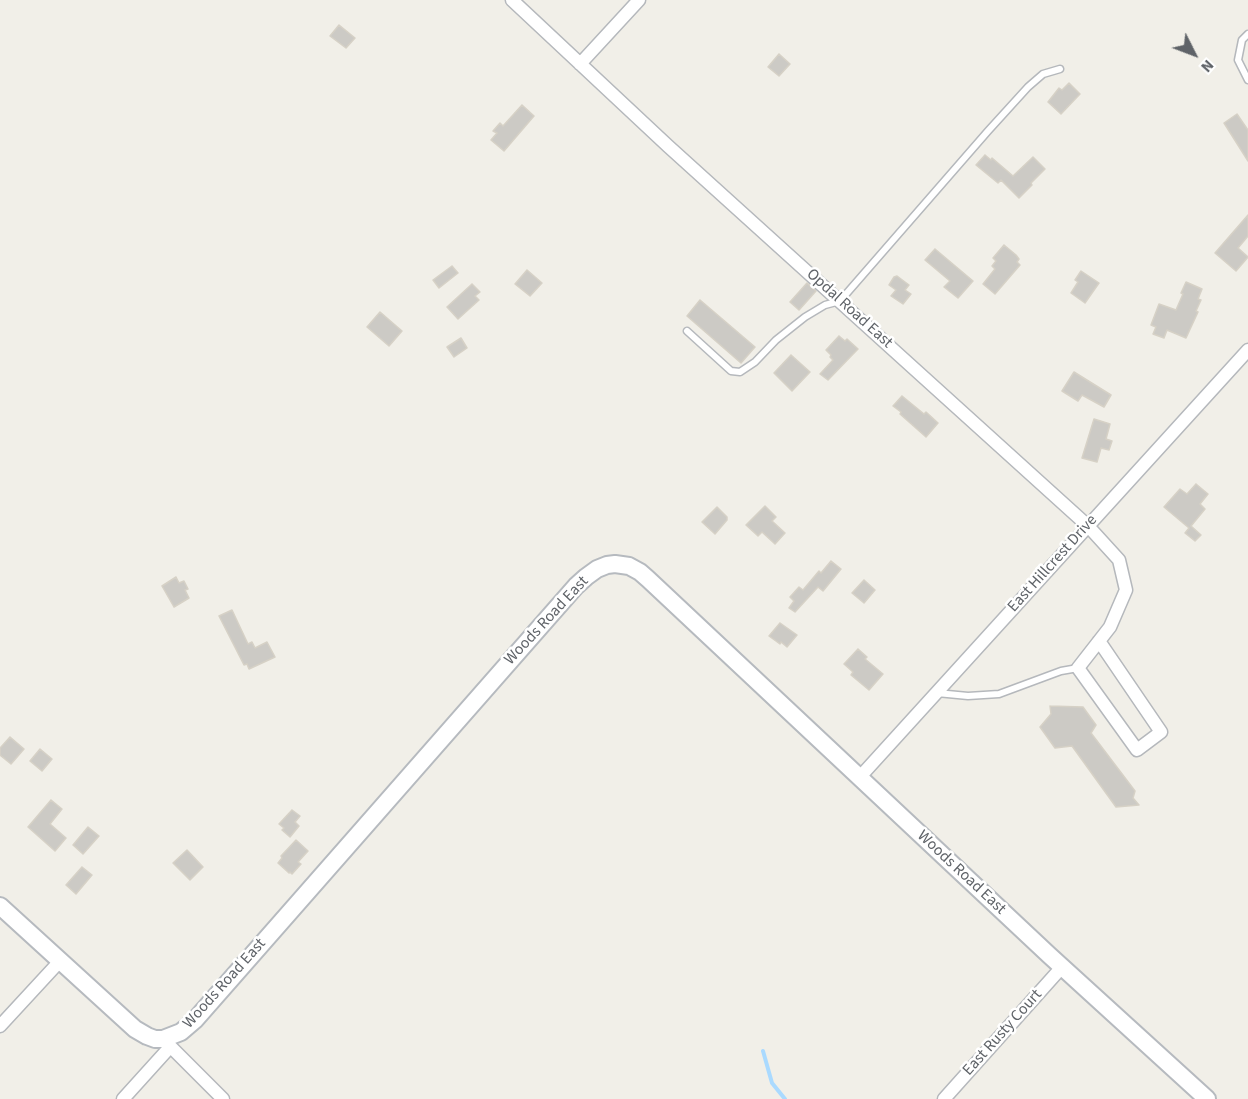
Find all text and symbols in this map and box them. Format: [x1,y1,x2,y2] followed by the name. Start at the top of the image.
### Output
[1164,24,1224,84] north arrow
[1196,55,1219,77] text: N
[802,265,896,353] street label: Opdal Road East
[1004,511,1102,617] street label: East Hillcrest Drive
[501,573,593,669] street label: Woods Road East
[913,827,1009,919] street label: Woods Road East
[180,935,270,1033] street label: Woods Road East
[959,986,1047,1080] street label: East Rusty Court

